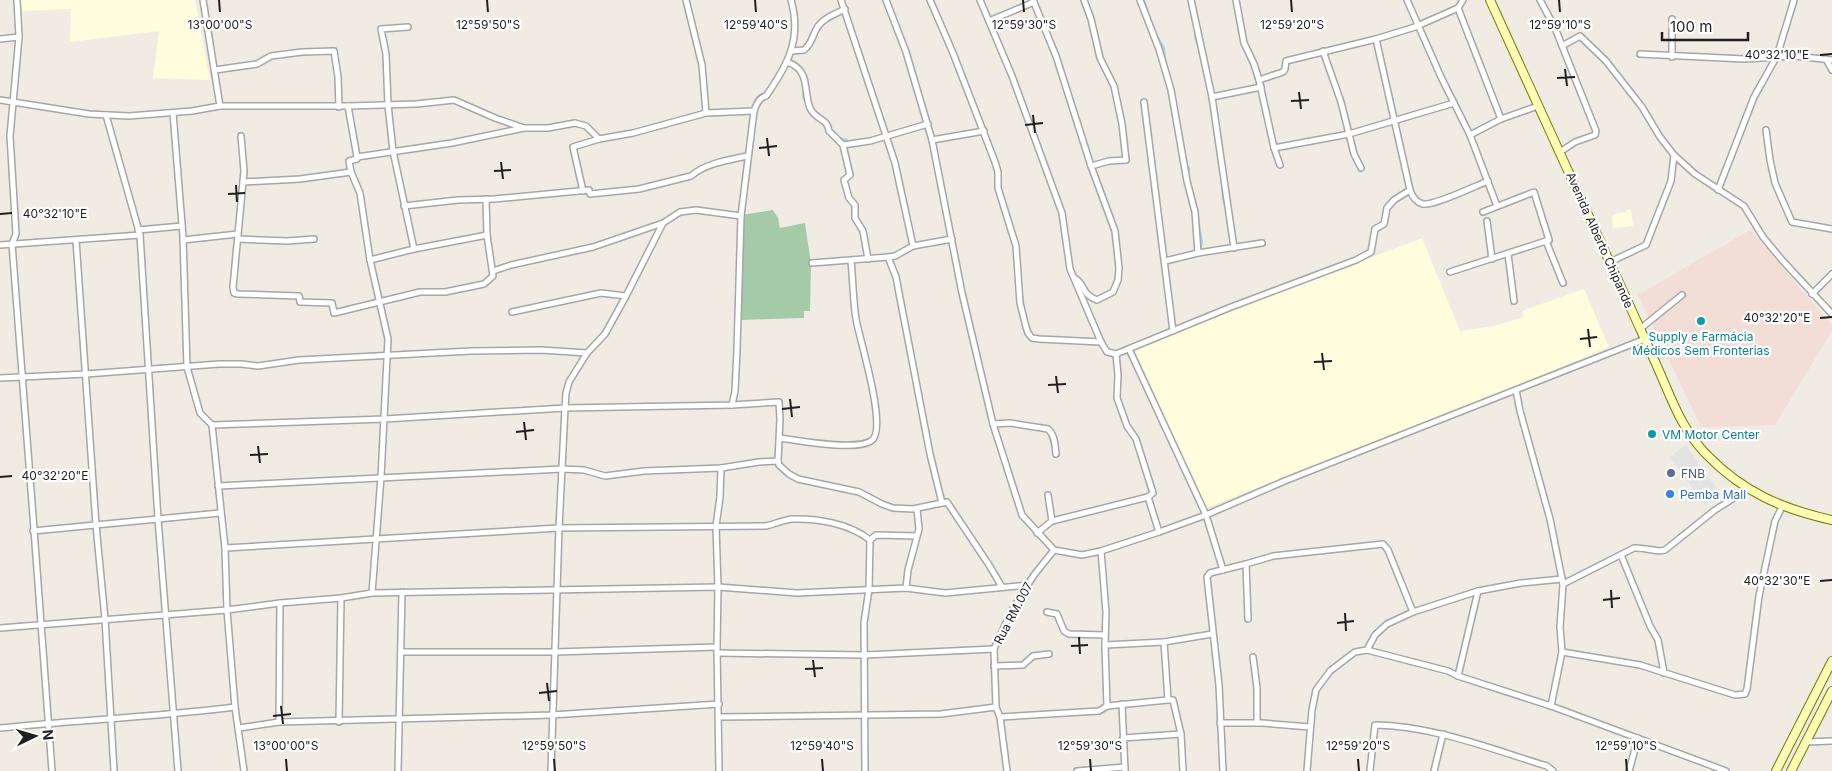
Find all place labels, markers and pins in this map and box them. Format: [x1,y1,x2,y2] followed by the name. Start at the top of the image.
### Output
[1695,315,1707,327] marker: Supply e Farmácia Médicos Sem Fronterias
[1632,329,1770,358] place label: Supply e Farmácia Médicos Sem Fronterias
[1662,427,1760,442] place label: VM Motor Center
[1646,428,1658,440] marker: VM Motor Center
[1681,466,1705,481] place label: FNB
[1665,467,1677,479] marker: FNB
[1680,487,1746,502] place label: Pemba Mall
[1664,488,1676,500] marker: Pemba Mall

